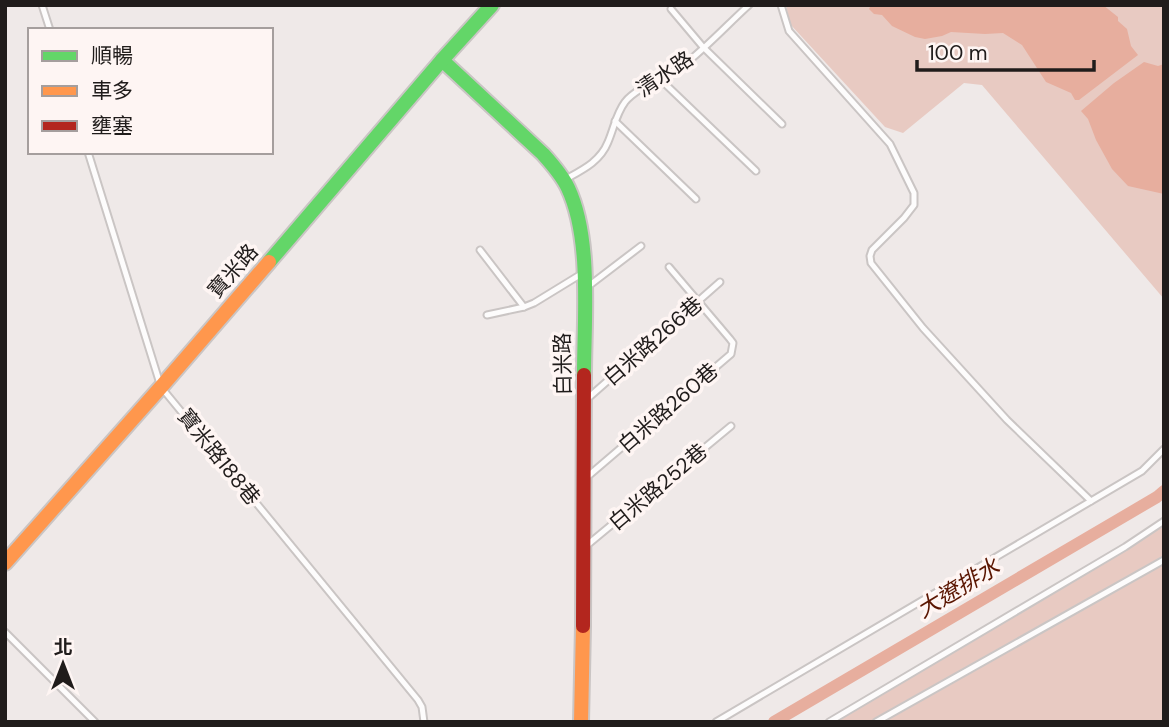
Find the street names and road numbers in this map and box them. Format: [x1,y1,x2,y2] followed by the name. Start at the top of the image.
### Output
[631,45,699,103] street label: 清水路
[202,238,264,304] street label: 寶米路
[598,290,708,392] street label: 白米路266巷
[548,332,578,396] street label: 白米路
[612,357,724,459] street label: 白米路260巷
[172,403,266,511] street label: 寶米路188巷
[603,437,713,537] street label: 白米路252巷

